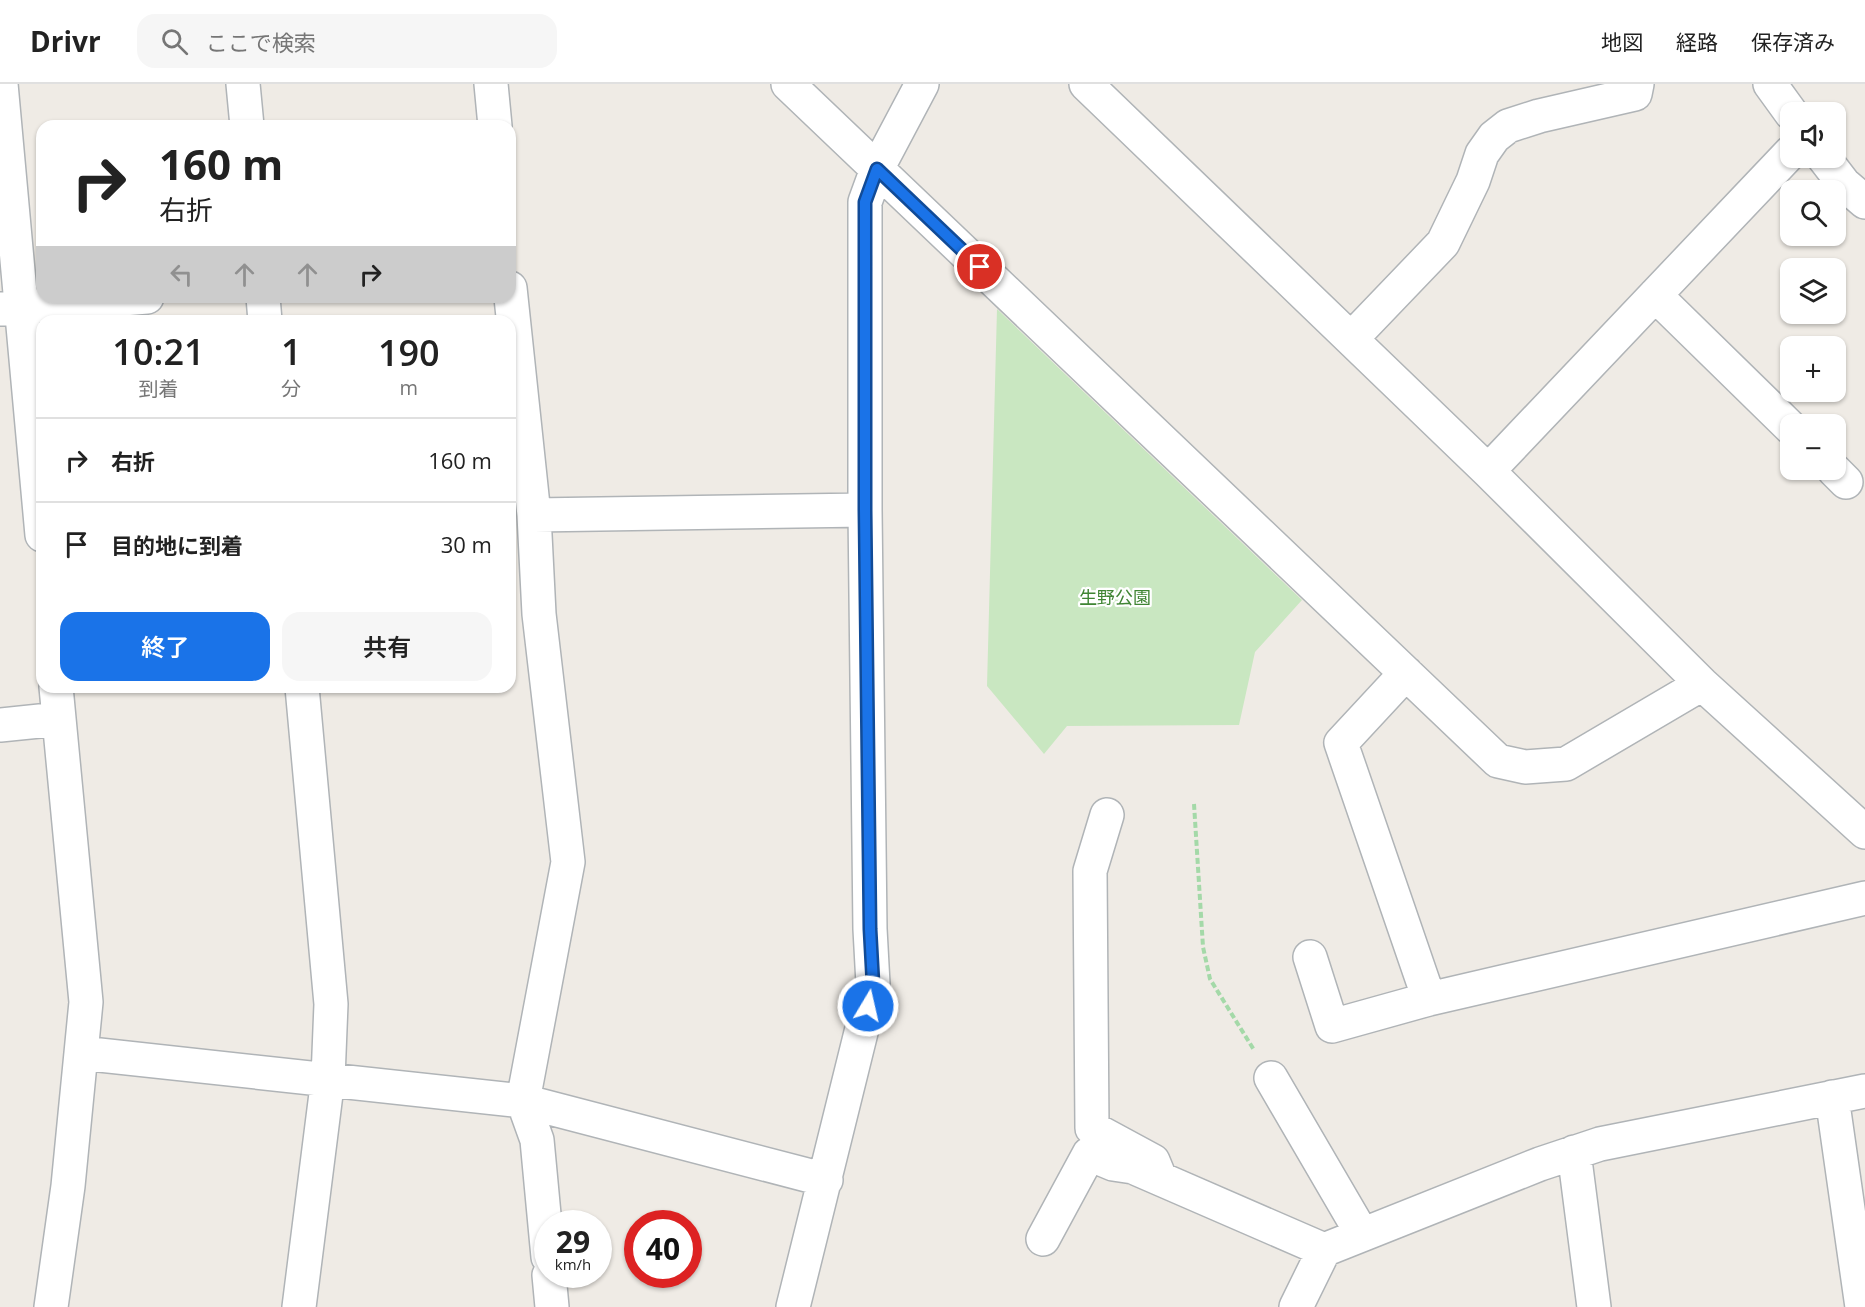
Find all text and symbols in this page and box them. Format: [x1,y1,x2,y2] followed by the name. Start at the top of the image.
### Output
[137,14,557,68] search box
[30,22,101,60] text: Drivr
[158,25,191,58] icon: search
[206,27,316,57] text: ここで検索
[1601,28,1643,56] text: 地図
[1676,28,1718,56] text: 経路
[1751,28,1835,56] text: 保存済み
[1780,102,1846,480] map controls
[1780,102,1846,168] button: sound
[159,135,283,192] text: 160 m
[60,144,138,222] icon: right
[1780,180,1846,246] button: search
[159,191,213,228] text: 右折
[954,241,1005,292] pin
[963,250,996,283] icon: arrive
[165,258,198,291] icon: left
[228,258,261,291] icon: ahead
[291,258,324,291] icon: ahead
[354,258,387,291] icon: right
[1780,258,1846,324] button: layers
[112,327,205,376] text: 10:21
[281,327,302,376] text: 1
[378,328,440,377] text: 190
[1780,336,1846,402] button: +
[400,374,418,401] text: m
[138,375,178,402] text: 到着
[281,375,301,402] text: 分
[1780,414,1846,480] button: −
[60,444,93,477] icon: right
[428,445,492,475] text: 160 m
[111,446,155,476] text: 右折
[60,528,93,561] icon: arrive
[441,529,492,559] text: 30 m
[111,530,243,560] text: 目的地に到着
[1079,585,1151,609] park label: 生野公園
[60,612,270,681] button: 終了
[282,612,492,681] button: 共有
[836,974,900,1038] position arrow
[624,1210,702,1288] speed limit sign: 40
[556,1221,590,1262] text: 29
[555,1254,591,1274] text: km/h

